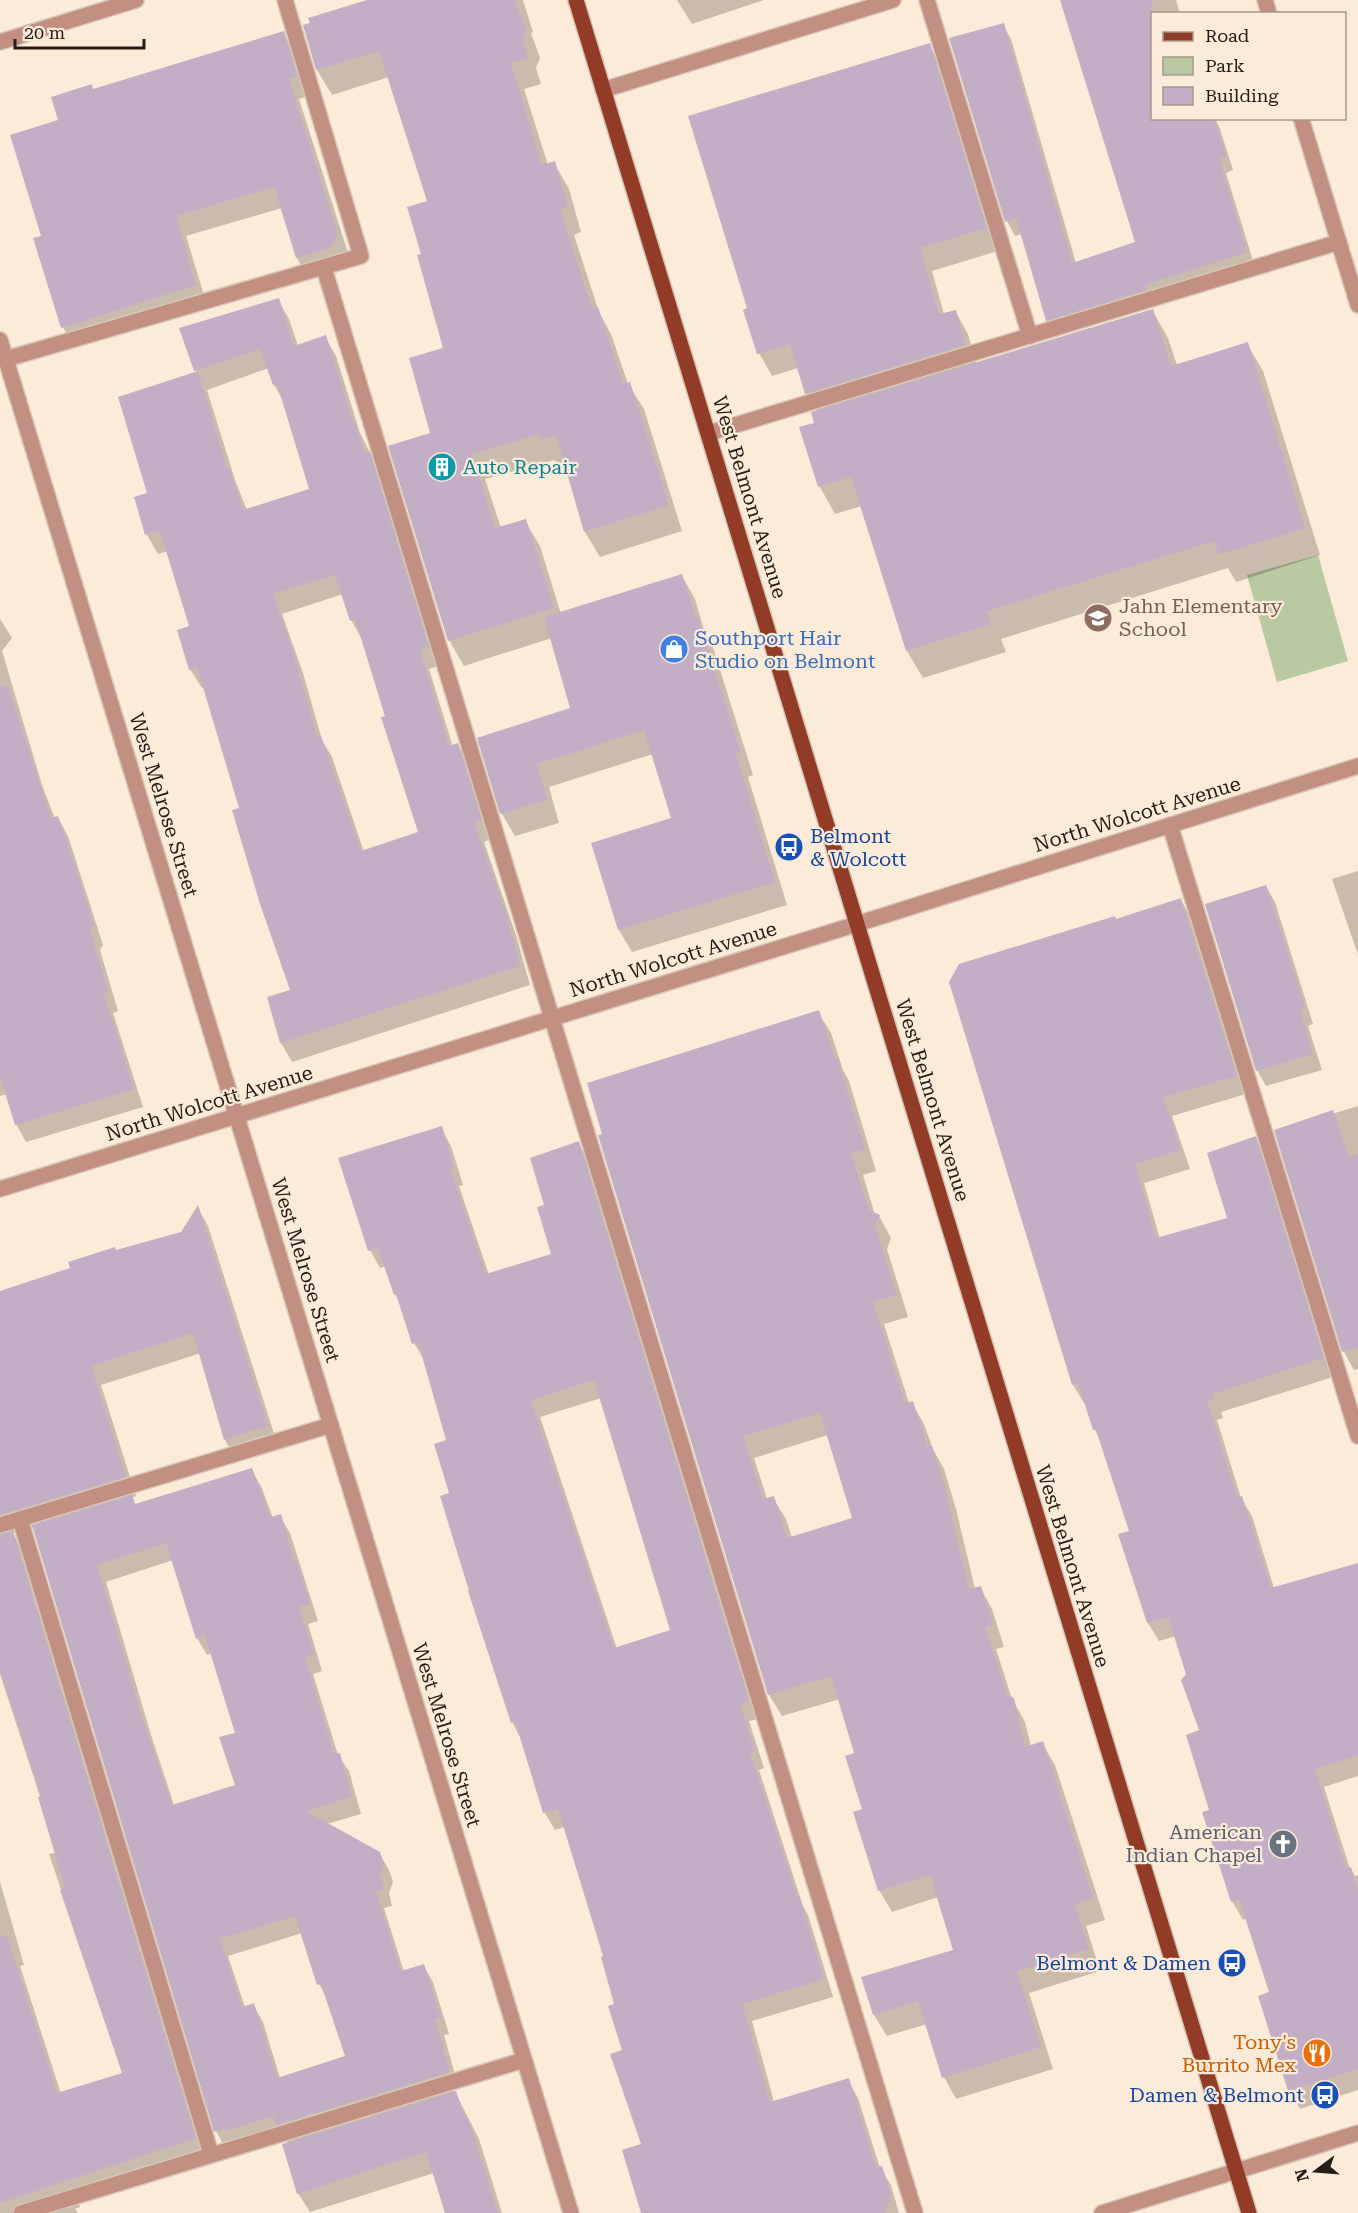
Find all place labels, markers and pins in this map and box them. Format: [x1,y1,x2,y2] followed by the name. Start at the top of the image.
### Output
[426,451,458,483] building icon: Auto Repair
[463,455,577,479] place label: Auto Repair
[1119,594,1282,641] place label: Jahn Elementary School
[1082,602,1114,634] school or university icon: Jahn Elementary School
[695,626,876,673] place label: Southport Hair Studio on Belmont
[658,633,690,665] shop icon: Southport Hair Studio on Belmont
[810,824,907,871] place label: Belmont & Wolcott
[773,831,805,863] bus stop icon: Belmont & Wolcott
[1125,1820,1262,1867] place label: American Indian Chapel
[1267,1828,1299,1860] church icon: American Indian Chapel
[1216,1947,1248,1979] bus stop icon: Belmont & Damen
[1036,1951,1211,1975] place label: Belmont & Damen
[1182,2030,1296,2077] place label: Tony's Burrito Mex
[1301,2037,1333,2069] restaurant icon: Tony's Burrito Mex
[1309,2079,1341,2111] bus stop icon: Damen & Belmont
[1129,2083,1305,2107] place label: Damen & Belmont

